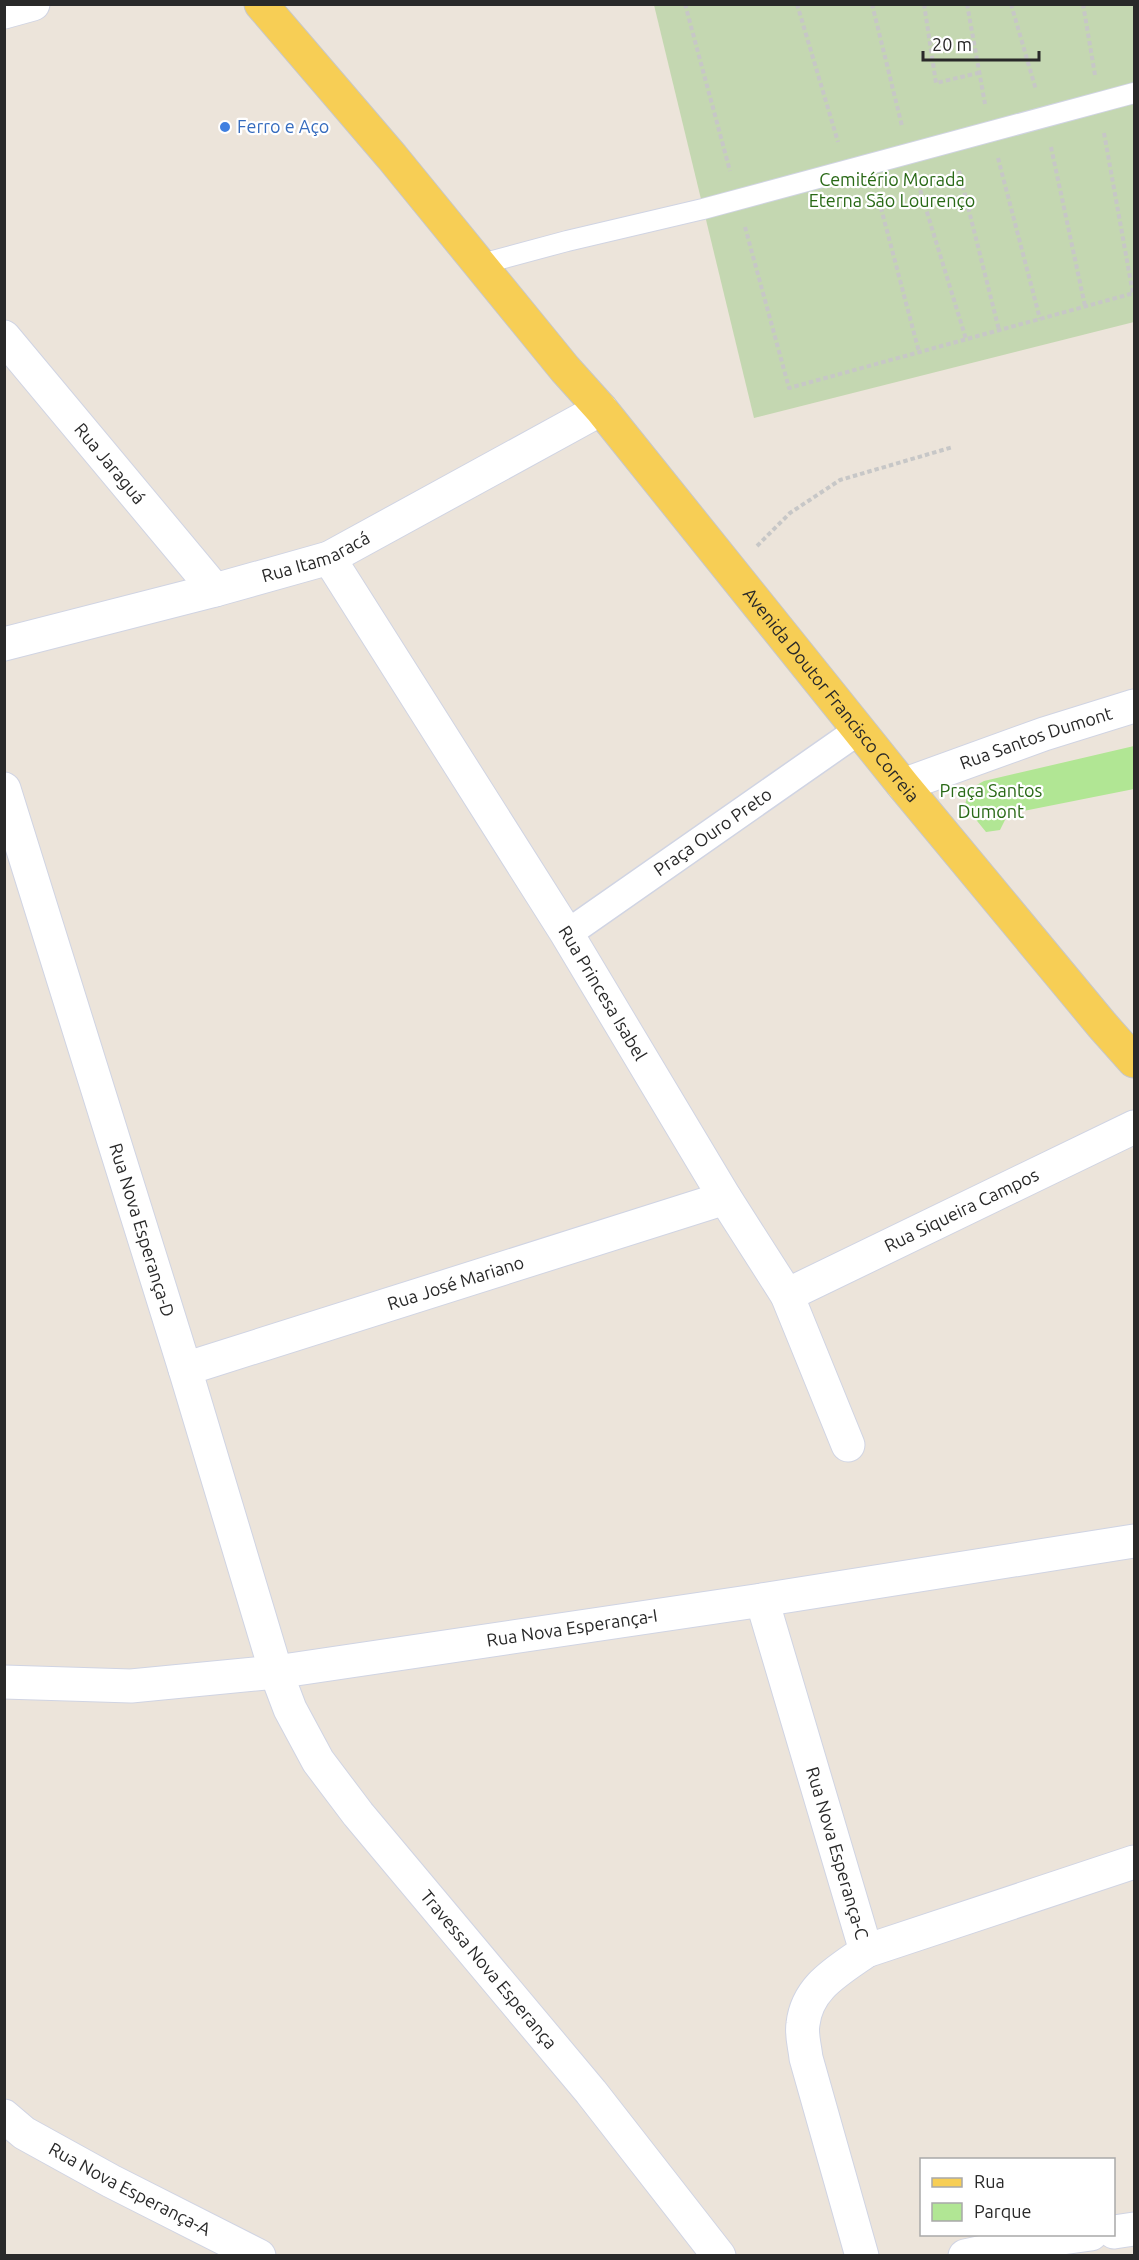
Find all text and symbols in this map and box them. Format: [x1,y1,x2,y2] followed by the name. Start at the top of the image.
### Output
[923,24,1038,62] scale bar
[932,34,972,54] text: 20 m
[237,116,329,136] place label: Ferro e Aço
[218,120,232,134] marker: Ferro e Aço
[809,169,975,210] park label: Cemitério Morada Eterna São Lourenço
[71,419,150,507] street label: Rua Jaraguá
[259,527,373,585] street label: Rua Itamaracá
[740,584,924,806] street label: Avenida Doutor Francisco Correia
[957,702,1114,773] street label: Rua Santos Dumont
[940,780,1043,821] park label: Praça Santos Dumont
[649,783,775,879] street label: Praça Ouro Preto
[555,922,651,1064] street label: Rua Princesa Isabel
[106,1141,179,1319] street label: Rua Nova Esperança-D
[881,1164,1042,1255] street label: Rua Siqueira Campos
[385,1251,526,1313] street label: Rua José Mariano
[485,1605,659,1650] street label: Rua Nova Esperança-I
[803,1764,873,1942] street label: Rua Nova Esperança-C
[417,1885,561,2052] street label: Travessa Nova Esperança
[46,2138,215,2239] street label: Rua Nova Esperança-A
[920,2158,1115,2236] legend
[974,2171,1005,2191] text: Rua
[974,2201,1031,2221] text: Parque

